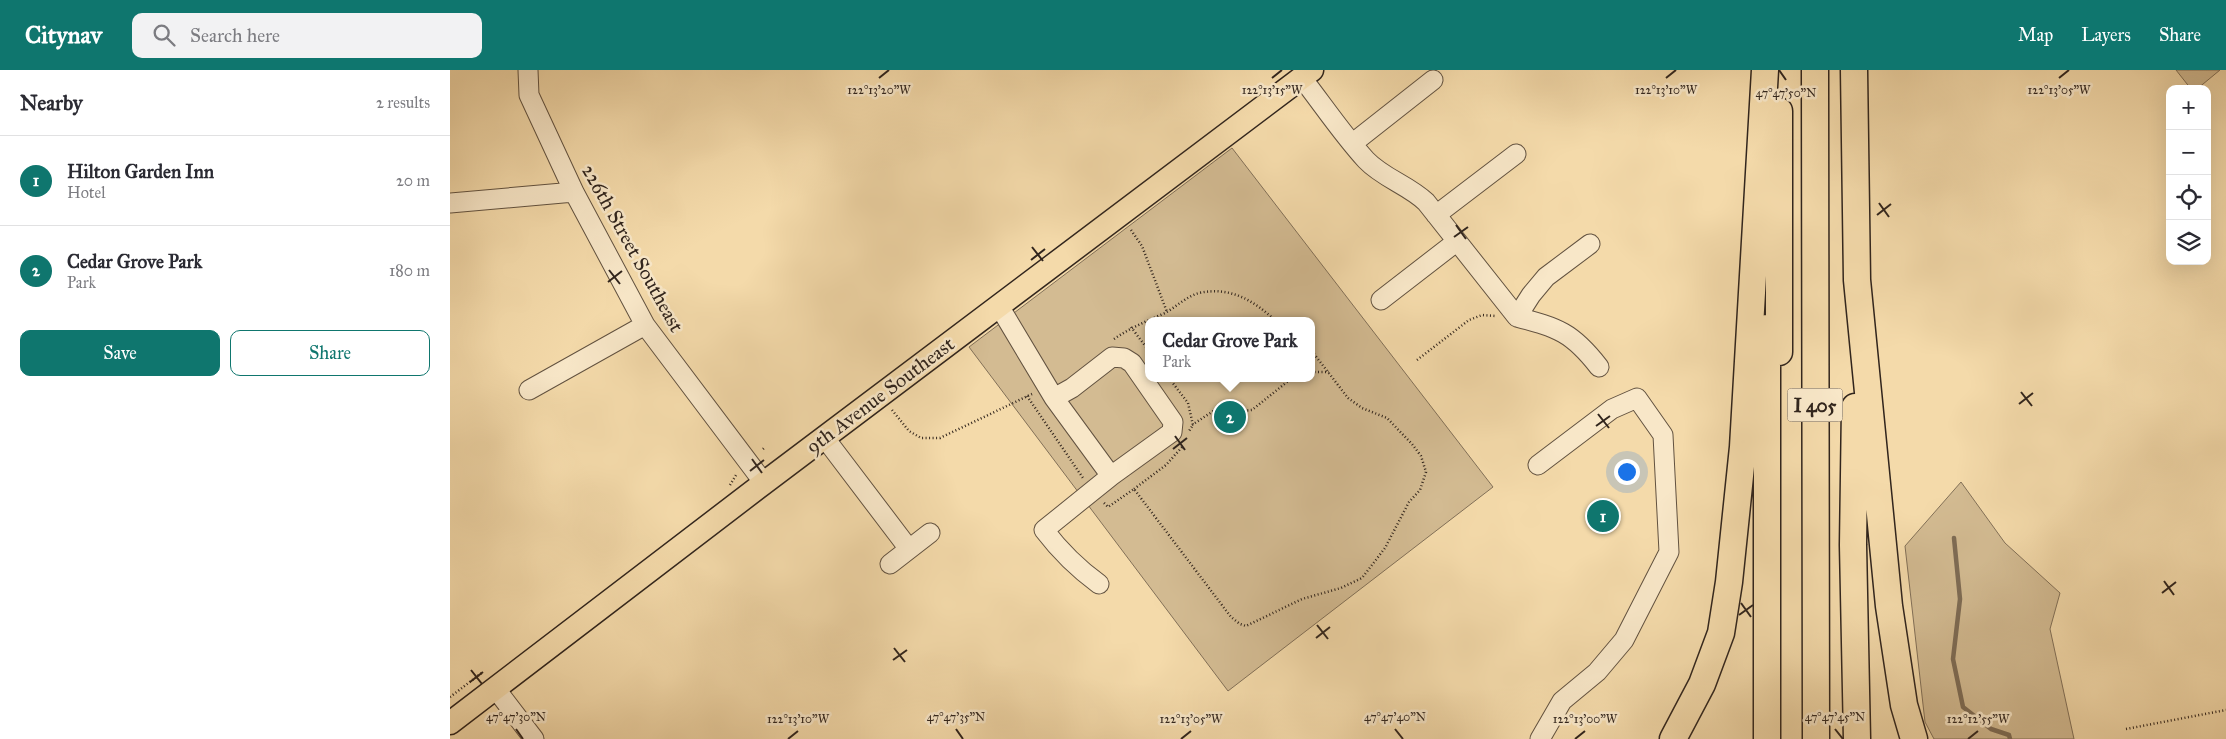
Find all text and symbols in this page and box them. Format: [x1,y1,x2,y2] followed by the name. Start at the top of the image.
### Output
[132,13,482,58] search box
[25,20,102,50] text: Citynav
[150,21,178,49] icon: search
[190,24,280,47] text: Search here
[2018,24,2053,46] text: Map
[2081,24,2131,46] text: Layers
[2159,24,2201,46] text: Share
[847,83,911,97] text: 122°13'20"W
[1242,83,1303,97] text: 122°13'15"W
[1635,83,1698,97] text: 122°13'10"W
[2028,83,2091,97] text: 122°13'05"W
[2166,85,2211,265] map controls
[2166,85,2211,130] button: +
[1756,86,1816,100] text: 47°47'50"N
[20,90,83,116] text: Nearby
[376,93,430,112] text: 2 results
[2166,130,2211,175] button: −
[67,160,214,183] text: Hilton Garden Inn
[577,160,689,336] street label: 226th Street Southeast
[33,171,39,190] text: 1
[396,171,430,190] text: 20 m
[2166,175,2211,220] button: locate
[67,183,105,202] text: Hotel
[2166,220,2211,265] button: layers
[67,250,202,273] text: Cedar Grove Park
[32,261,40,280] text: 2
[389,261,430,280] text: 180 m
[67,273,96,292] text: Park
[1145,317,1315,382] popup
[1162,329,1298,352] text: Cedar Grove Park
[20,330,220,376] button: Save
[230,330,430,376] button: Share
[801,331,959,459] street label: 9th Avenue Southeast
[1162,352,1191,371] text: Park
[1788,388,1842,422] road number: I 405
[1214,398,1246,436] pin: 2
[1614,459,1640,485] your location
[1587,497,1619,535] pin: 1
[486,710,546,724] text: 47°47'30"N
[927,710,985,724] text: 47°47'35"N
[1364,710,1426,724] text: 47°47'40"N
[1805,710,1865,724] text: 47°47'45"N
[767,712,830,726] text: 122°13'10"W
[1160,712,1223,726] text: 122°13'05"W
[1553,712,1618,726] text: 122°13'00"W
[1947,712,2010,726] text: 122°12'55"W

